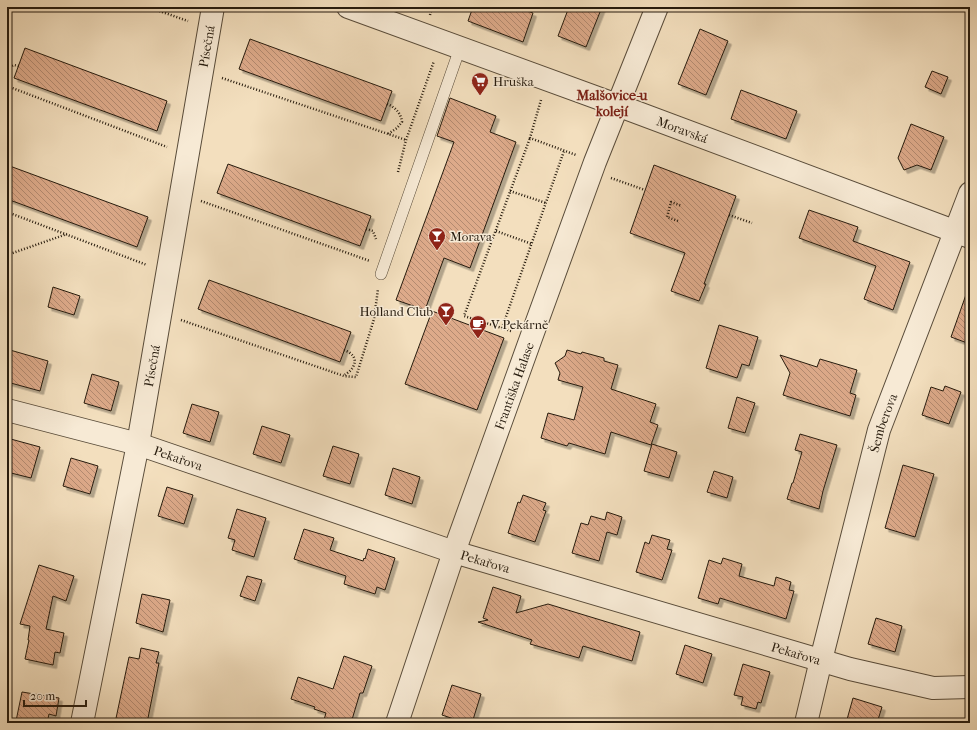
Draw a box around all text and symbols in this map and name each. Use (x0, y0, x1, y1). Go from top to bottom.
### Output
street label: Písečná (196, 23, 218, 69)
supermarket icon: Hruška (470, 71, 490, 96)
place label: Hruška (493, 74, 535, 89)
district label: Malšovice-u kolejí (576, 87, 648, 120)
street label: Moravská (654, 113, 711, 147)
bar icon: Morava (427, 226, 447, 251)
place label: Morava (450, 229, 493, 244)
bar icon: Holland Club (436, 301, 456, 326)
place label: Holland Club (359, 304, 433, 319)
cafe icon: V Pekárně (468, 314, 488, 339)
place label: V Pekárně (490, 317, 549, 332)
street label: Františka Halase (492, 340, 537, 432)
street label: Písečná (141, 343, 163, 388)
street label: Šemberova (867, 390, 901, 454)
street label: Pekařova (152, 443, 206, 474)
street label: Pekařova (459, 547, 513, 576)
street label: Pekařova (769, 639, 823, 668)
scale bar (24, 682, 86, 708)
text: 20 m (30, 689, 55, 703)

